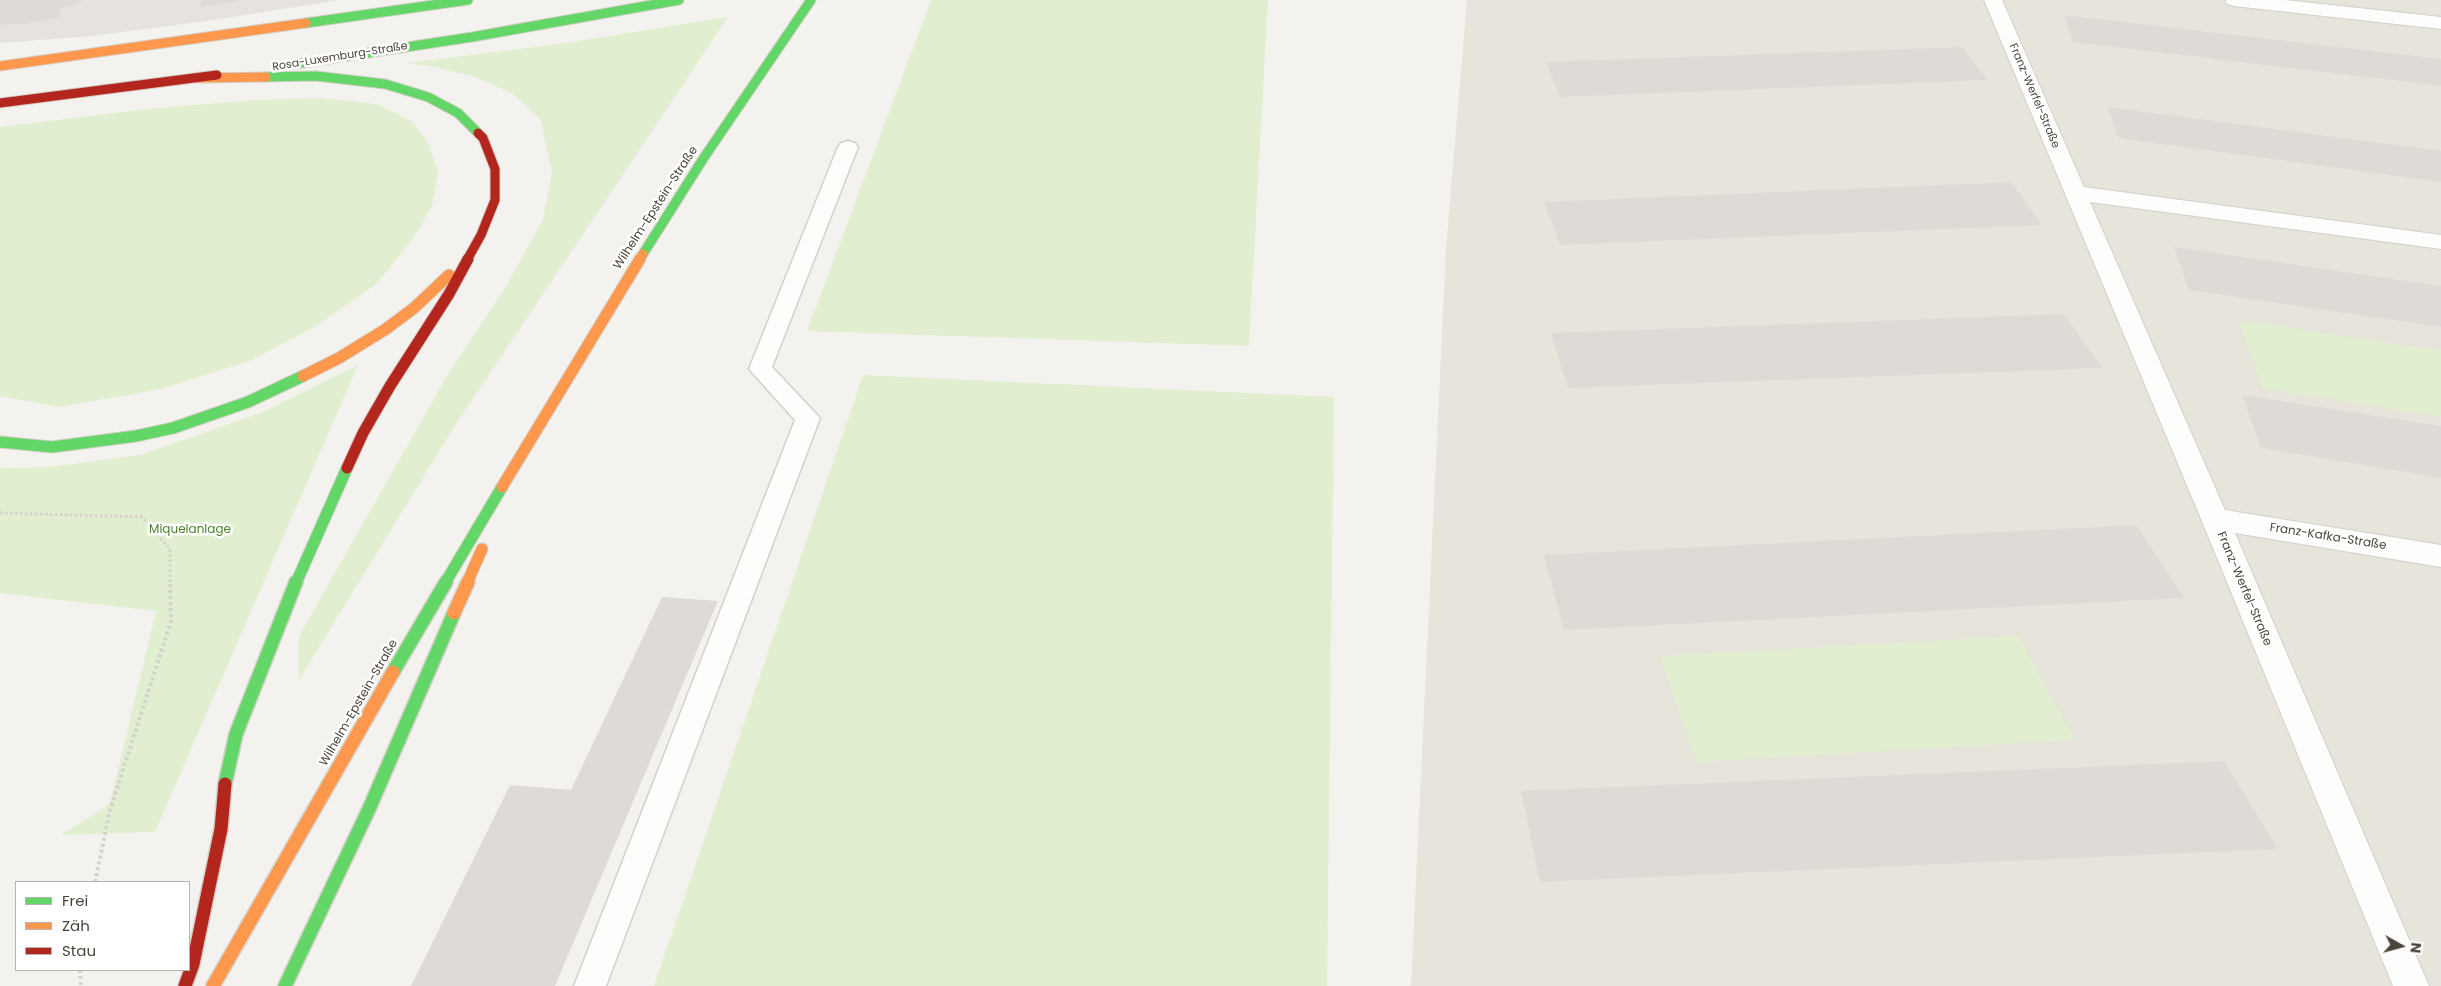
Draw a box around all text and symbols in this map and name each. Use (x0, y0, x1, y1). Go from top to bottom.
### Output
street label: Rosa-Luxemburg-Straße (272, 40, 408, 74)
street label: Franz-Werfel-Straße (2006, 42, 2062, 150)
street label: Wilhelm-Epstein-Straße (611, 144, 701, 272)
street label: Franz-Kafka-Straße (2269, 521, 2387, 553)
park label: Miquelanlage (149, 523, 231, 537)
street label: Franz-Werfel-Straße (2213, 530, 2275, 648)
street label: Wilhelm-Epstein-Straße (317, 637, 401, 769)
legend (15, 881, 190, 971)
text: Frei (62, 890, 88, 911)
text: Zäh (62, 915, 90, 936)
north arrow (2376, 921, 2426, 971)
text: Stau (62, 940, 96, 961)
text: N (2405, 941, 2426, 954)

